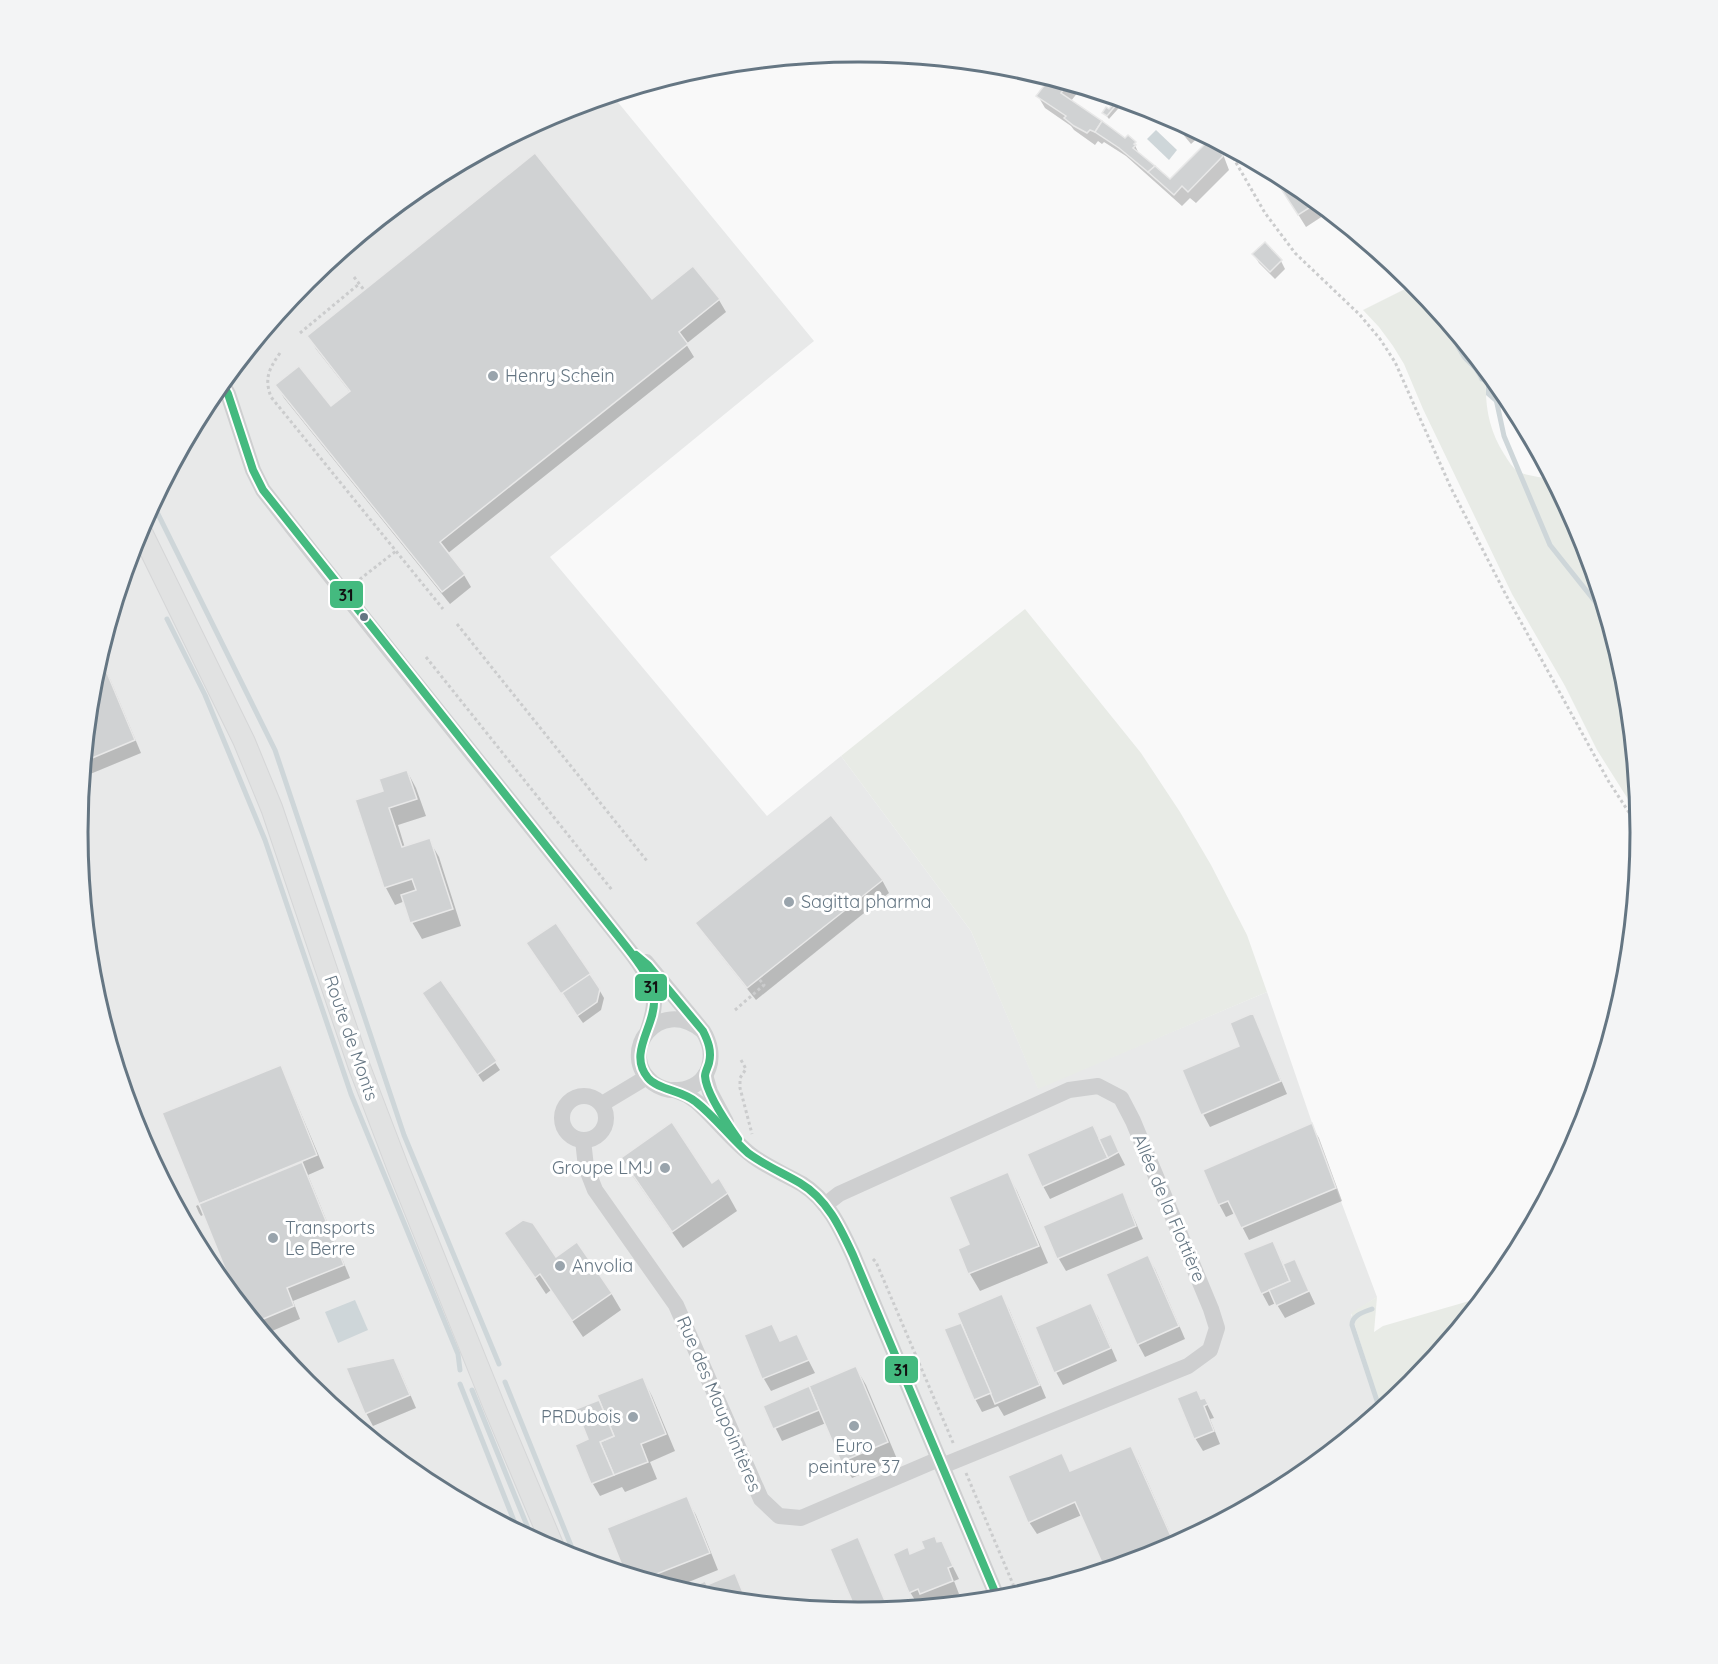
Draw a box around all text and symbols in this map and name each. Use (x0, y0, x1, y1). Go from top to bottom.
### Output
place label: Henry Schein (505, 364, 615, 387)
marker: Henry Schein (486, 369, 500, 383)
line badge: 31 (329, 580, 364, 609)
text: 31 (339, 585, 353, 605)
unlabelled marker (358, 611, 370, 623)
place label: Sagitta pharma (801, 890, 931, 913)
marker: Sagitta pharma (782, 895, 796, 909)
street label: Route de Monts (319, 972, 384, 1104)
line badge: 31 (634, 973, 668, 1002)
text: 31 (644, 977, 658, 997)
street label: Allée de la Flottière (1128, 1130, 1211, 1285)
place label: Groupe LMJ (552, 1156, 653, 1179)
marker: Groupe LMJ (658, 1161, 672, 1175)
place label: Transports Le Berre (285, 1216, 375, 1260)
marker: Transports Le Berre (266, 1231, 280, 1245)
place label: Anvolia (572, 1254, 633, 1277)
marker: Anvolia (553, 1259, 567, 1273)
street label: Rue des Maupointières (672, 1312, 767, 1495)
line badge: 31 (884, 1355, 919, 1384)
text: 31 (894, 1360, 908, 1380)
place label: PRDubois (541, 1405, 621, 1428)
marker: PRDubois (626, 1410, 640, 1424)
marker: Euro peinture 37 (847, 1419, 861, 1433)
place label: Euro peinture 37 (808, 1434, 900, 1478)

